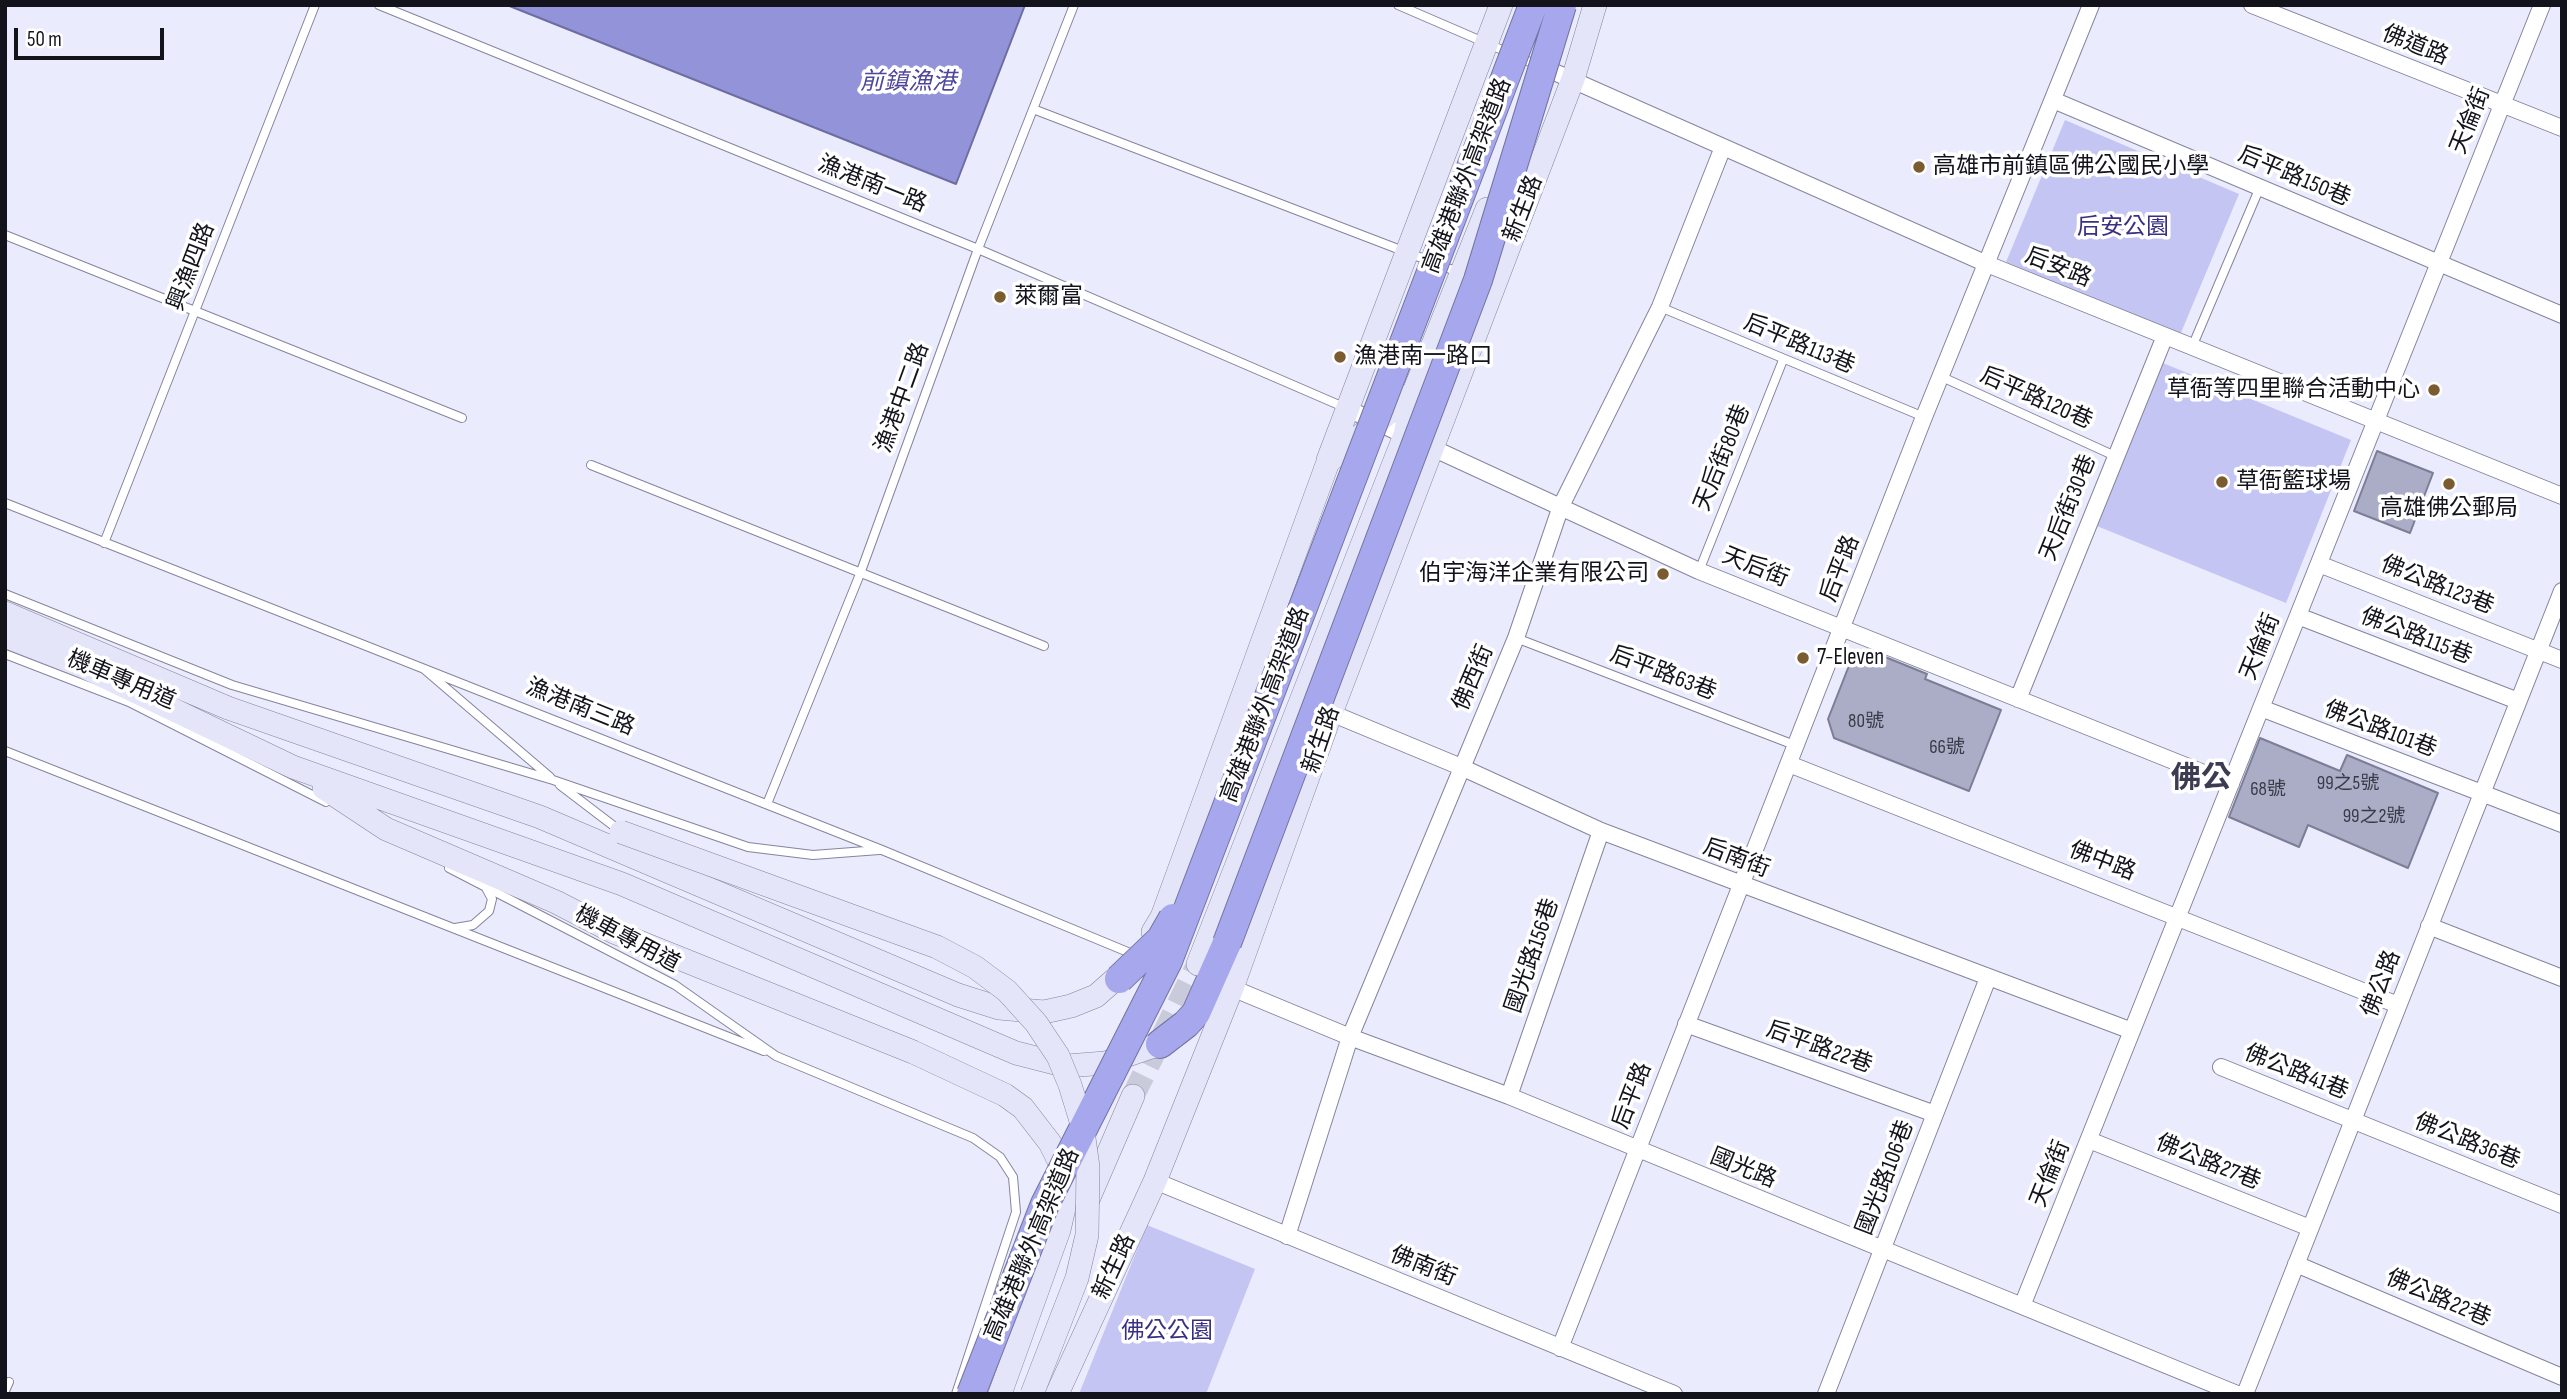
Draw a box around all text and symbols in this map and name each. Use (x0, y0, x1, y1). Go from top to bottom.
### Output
scale bar (18, 14, 168, 58)
street label: 佛道路 (2378, 20, 2452, 72)
text: 50 m (27, 27, 62, 52)
water label: 前鎮漁港 (860, 69, 956, 97)
street label: 高雄港聯外高架道路 (1418, 74, 1518, 278)
street label: 天倫街 (2445, 84, 2497, 158)
street label: 后平路150巷 (2234, 141, 2354, 213)
street label: 漁港南一路 (814, 151, 930, 219)
place label: 高雄市前鎮區佛公國民小學 (1933, 153, 2209, 181)
marker: 高雄市前鎮區佛公國民小學 (1911, 159, 1927, 175)
street label: 新生路 (1499, 172, 1549, 246)
park label: 后安公園 (2077, 214, 2169, 242)
street label: 興漁四路 (163, 219, 221, 315)
street label: 后安路 (2021, 242, 2095, 294)
place label: 萊爾富 (1014, 283, 1083, 311)
marker: 萊爾富 (992, 289, 1008, 305)
street label: 后平路113巷 (1739, 309, 1859, 381)
street label: 漁港中二路 (870, 339, 936, 457)
place label: 漁港南一路口 (1354, 343, 1492, 371)
marker: 漁港南一路口 (1332, 349, 1348, 365)
street label: 后平路120巷 (1976, 362, 2096, 436)
place label: 草衙等四里聯合活動中心 (2167, 376, 2420, 404)
marker: 草衙等四里聯合活動中心 (2426, 382, 2442, 398)
street label: 天后街80巷 (1689, 401, 1757, 515)
street label: 天后街30巷 (2035, 451, 2103, 565)
place label: 草衙籃球場 (2236, 468, 2351, 496)
marker: 草衙籃球場 (2214, 474, 2230, 490)
marker: 高雄佛公郵局 (2441, 476, 2457, 492)
place label: 高雄佛公郵局 (2380, 495, 2518, 523)
street label: 后平路 (1816, 532, 1866, 606)
street label: 天后街 (1718, 542, 1792, 594)
street label: 佛公路123巷 (2376, 551, 2498, 621)
place label: 伯宇海洋企業有限公司 (1419, 560, 1649, 588)
marker: 伯宇海洋企業有限公司 (1655, 566, 1671, 582)
street label: 高雄港聯外高架道路 (1216, 603, 1316, 807)
street label: 佛公路115巷 (2356, 603, 2476, 671)
street label: 天倫街 (2235, 610, 2287, 684)
street label: 佛西街 (1448, 641, 1500, 715)
street label: 后平路63巷 (1606, 641, 1720, 707)
place label: 7-Eleven (1817, 644, 1884, 672)
street label: 機車專用道 (63, 646, 179, 716)
marker: 7-Eleven (1795, 650, 1811, 666)
street label: 漁港南三路 (522, 674, 638, 742)
street label: 佛公路101巷 (2320, 696, 2440, 764)
street label: 新生路 (1298, 703, 1346, 777)
house number: 80號 (1848, 711, 1884, 733)
house number: 66號 (1929, 737, 1965, 759)
district label: 佛公 (2171, 761, 2231, 797)
house number: 99之5號 (2317, 773, 2379, 795)
house number: 68號 (2250, 779, 2286, 801)
house number: 99之2號 (2343, 806, 2405, 828)
street label: 后南街 (1699, 834, 1773, 884)
street label: 佛中路 (2065, 837, 2139, 887)
street label: 國光路156巷 (1501, 895, 1565, 1017)
street label: 機車專用道 (570, 901, 684, 979)
street label: 佛公路 (2357, 947, 2407, 1021)
street label: 后平路22巷 (1762, 1016, 1876, 1080)
street label: 佛公路41巷 (2240, 1040, 2352, 1106)
street label: 后平路 (1608, 1059, 1658, 1133)
street label: 佛公路36巷 (2410, 1108, 2524, 1176)
street label: 國光路106巷 (1852, 1117, 1920, 1239)
street label: 佛公路27巷 (2152, 1129, 2264, 1197)
street label: 天倫街 (2025, 1137, 2077, 1211)
street label: 國光路 (1706, 1143, 1780, 1195)
street label: 高雄港聯外高架道路 (980, 1144, 1086, 1346)
street label: 新生路 (1088, 1230, 1142, 1304)
street label: 佛南街 (1386, 1241, 1460, 1293)
street label: 佛公路22巷 (2382, 1265, 2494, 1333)
park label: 佛公公園 (1121, 1318, 1213, 1346)

